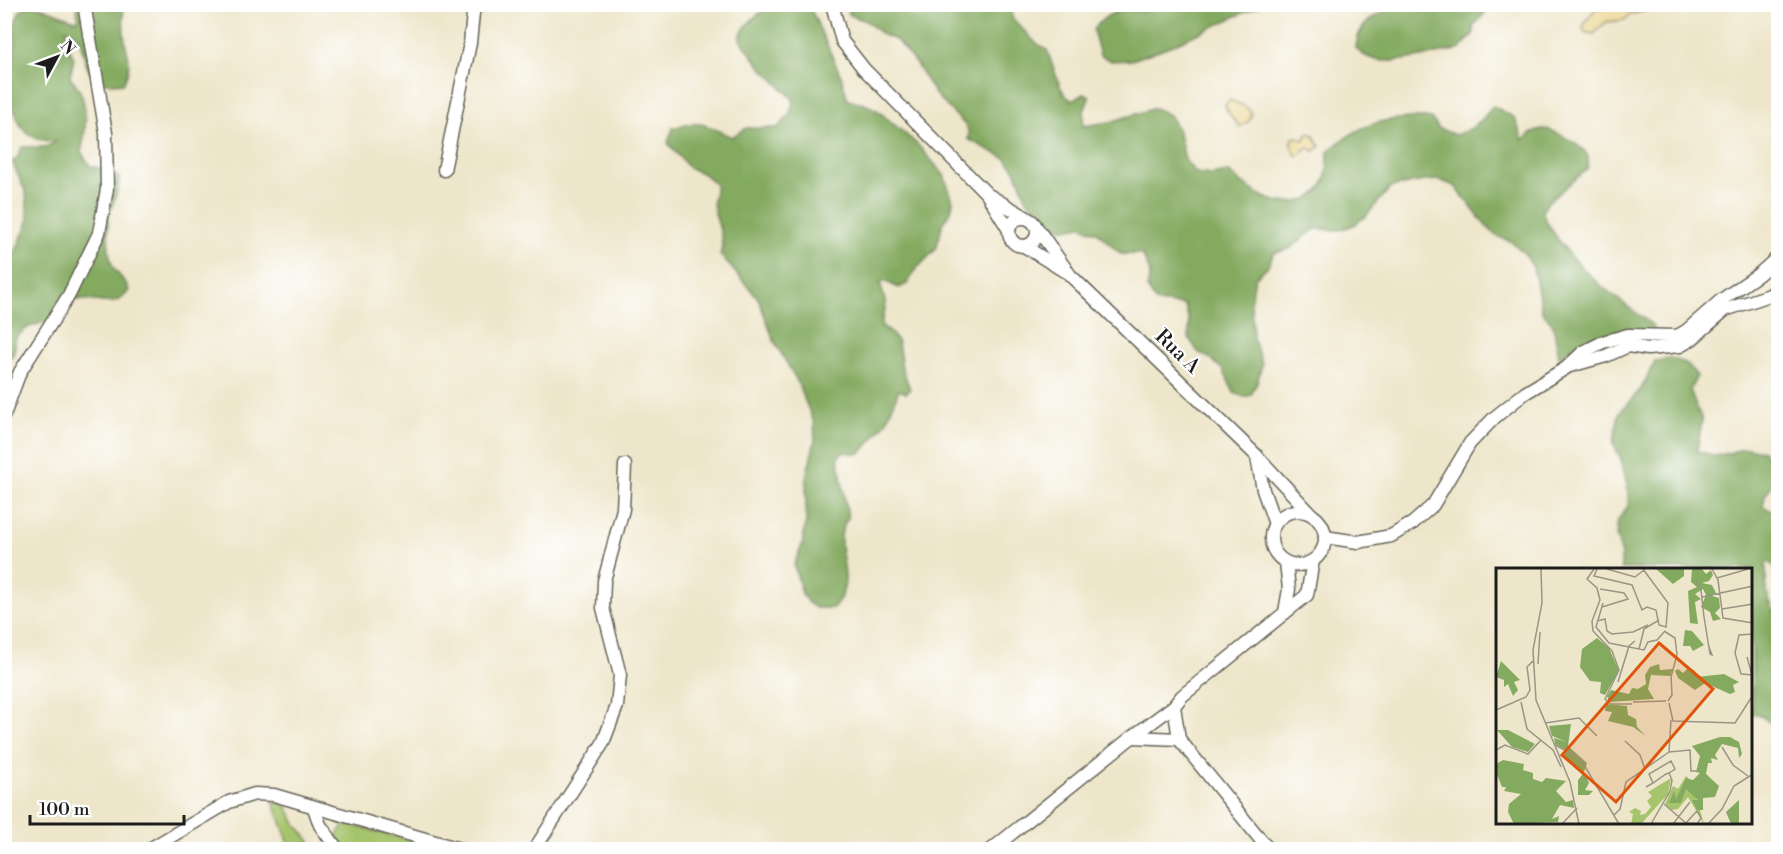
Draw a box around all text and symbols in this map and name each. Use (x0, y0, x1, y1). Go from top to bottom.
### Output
north arrow (27, 27, 87, 87)
text: N (56, 36, 79, 59)
street label: Rua A (1149, 325, 1206, 380)
inset map (1496, 568, 1753, 824)
scale bar (30, 788, 184, 826)
text: 100 m (39, 798, 90, 821)

